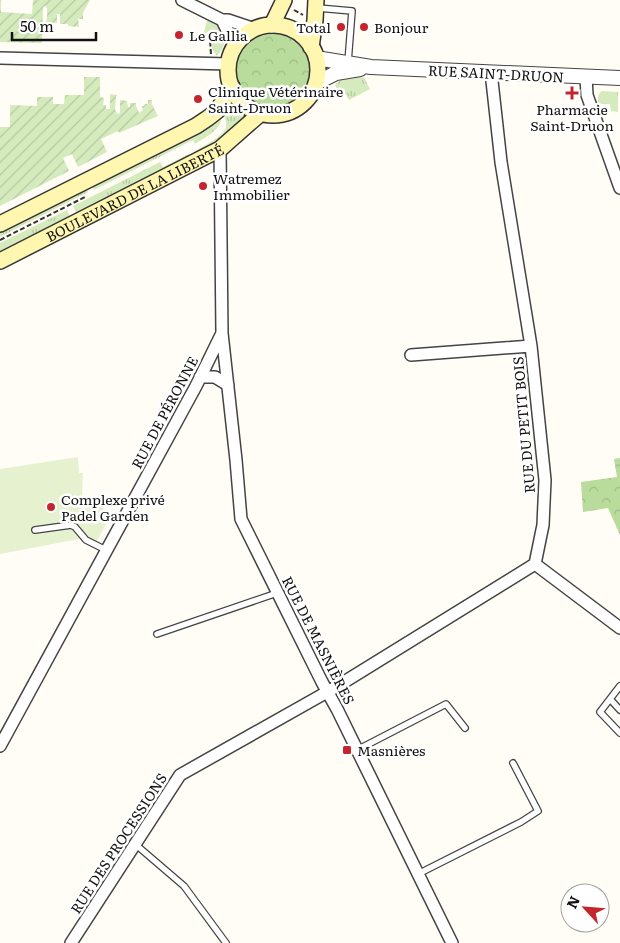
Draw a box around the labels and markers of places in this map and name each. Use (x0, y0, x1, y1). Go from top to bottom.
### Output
place label: Total (296, 17, 331, 37)
place label: Bonjour (374, 17, 429, 37)
marker: Total (335, 21, 347, 33)
marker: Bonjour (358, 21, 370, 33)
place label: Le Gallia (189, 25, 248, 45)
marker: Le Gallia (173, 29, 185, 41)
place label: Clinique Vétérinaire Saint-Druon (208, 81, 343, 117)
marker: Pharmacie Saint-Druon (566, 87, 578, 99)
marker: Clinique Vétérinaire Saint-Druon (192, 93, 204, 105)
place label: Pharmacie Saint-Druon (530, 99, 614, 135)
place label: Watremez Immobilier (213, 168, 290, 204)
marker: Watremez Immobilier (197, 180, 209, 192)
place label: Complexe privé Padel Garden (61, 489, 165, 525)
marker: Complexe privé Padel Garden (45, 501, 57, 513)
place label: Masnières (357, 740, 425, 760)
marker: Masnières (341, 744, 353, 756)

